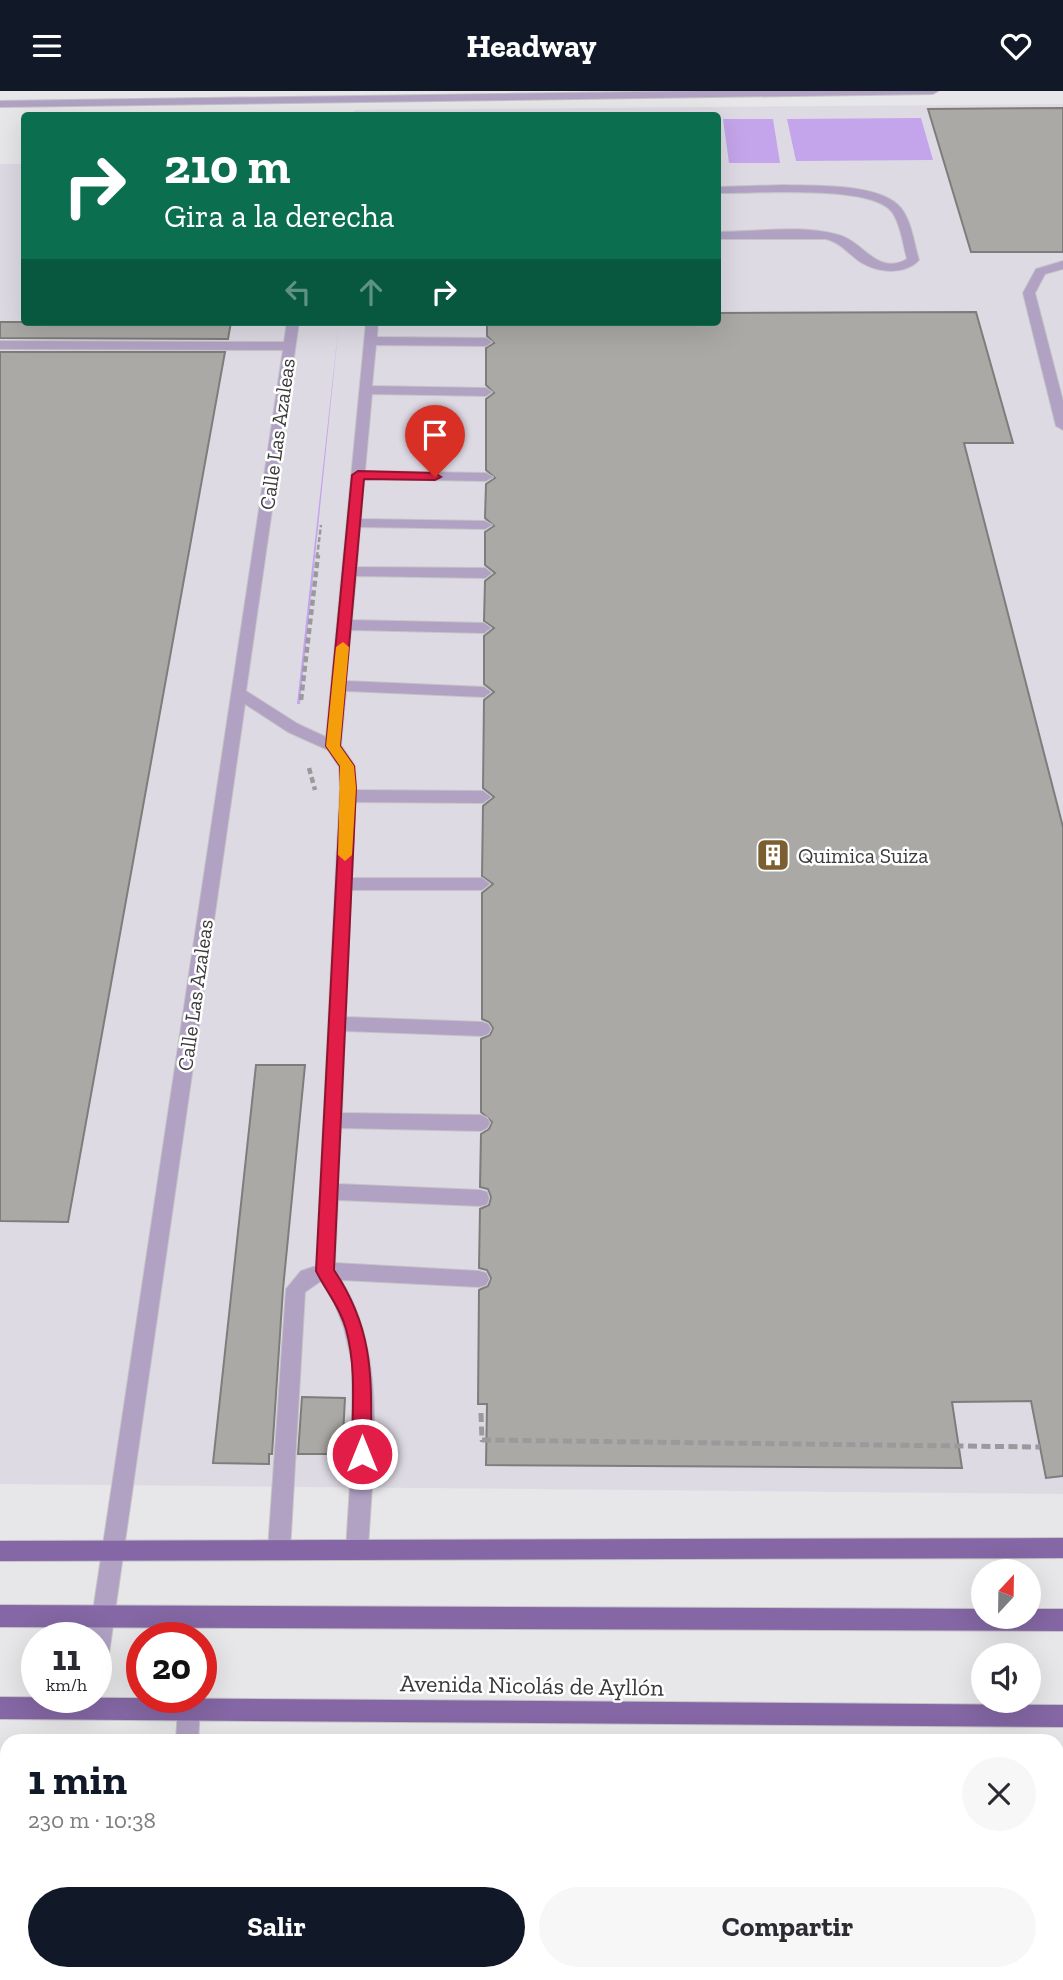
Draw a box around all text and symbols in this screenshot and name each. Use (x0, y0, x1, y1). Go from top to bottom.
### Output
icon: menu (28, 27, 66, 65)
text: Headway (466, 27, 597, 65)
icon: heart (997, 27, 1035, 65)
text: 210 m (164, 137, 290, 196)
icon: right (49, 140, 140, 231)
text: Gira a la derecha (164, 197, 394, 235)
icon: left (279, 273, 317, 311)
icon: ahead (352, 273, 390, 311)
icon: right (425, 273, 463, 311)
street label: Calle Las Azaleas (254, 357, 300, 511)
pin (405, 405, 465, 477)
icon: arrive (416, 416, 454, 454)
building icon: Quimica Suiza (754, 836, 792, 874)
place label: Quimica Suiza (798, 843, 928, 868)
street label: Calle Las Azaleas (172, 918, 218, 1072)
position arrow (325, 1417, 399, 1491)
north arrow (971, 1559, 1041, 1629)
map controls (971, 1559, 1041, 1713)
speed limit sign: 20 (126, 1622, 217, 1713)
text: 11 (52, 1637, 81, 1679)
button: sound (971, 1643, 1041, 1713)
street label: Avenida Nicolás de Ayllón (400, 1668, 664, 1702)
text: km/h (46, 1674, 87, 1696)
text: 1 min (28, 1754, 127, 1805)
button: close (962, 1757, 1036, 1831)
text: 230 m · 10:38 (28, 1806, 156, 1834)
button: Salir (28, 1887, 525, 1967)
button: Compartir (539, 1887, 1036, 1967)

